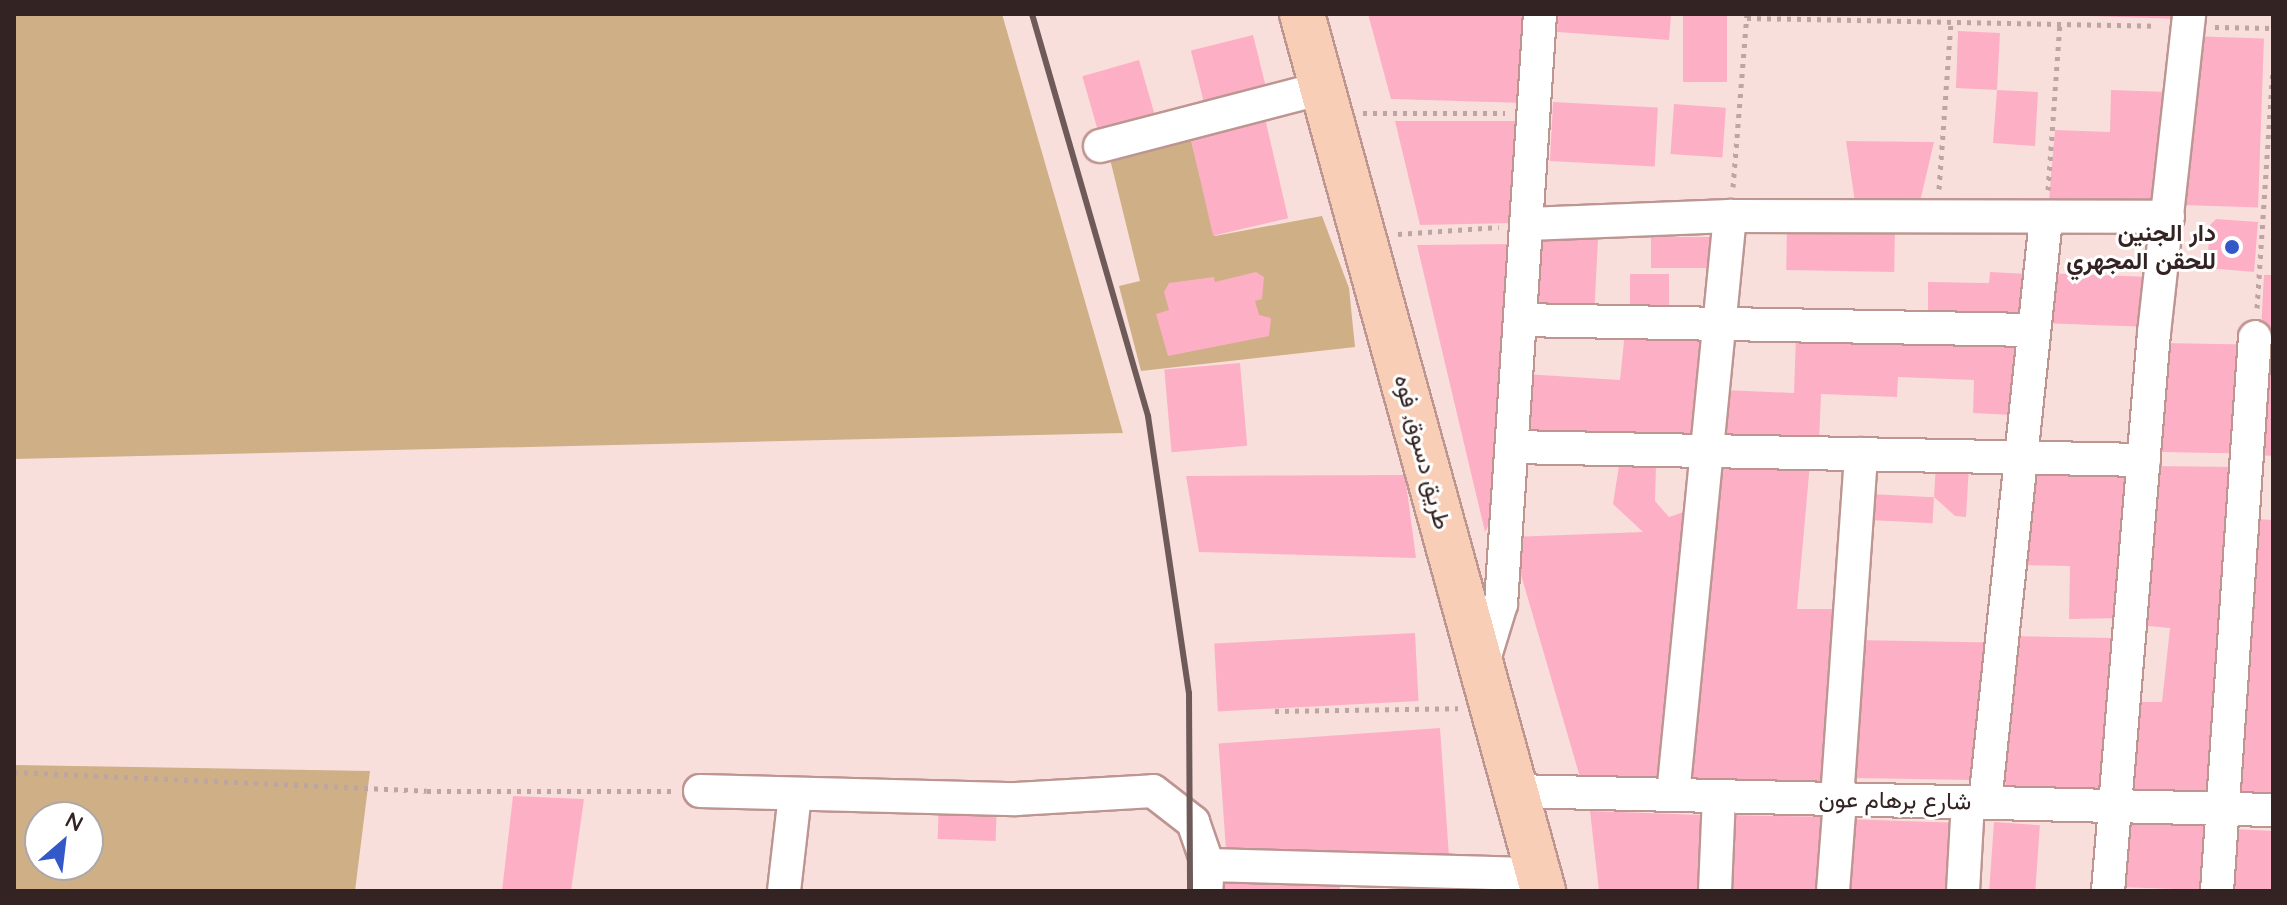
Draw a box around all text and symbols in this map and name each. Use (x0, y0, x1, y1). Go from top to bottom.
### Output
place label: دار الجنين للحقن المجهري (2066, 219, 2216, 275)
marker: دار الجنين للحقن المجهري (2223, 238, 2241, 256)
street label: طريق دسوق, فوه (1388, 371, 1458, 533)
street label: شارع برهام عون (1819, 784, 1971, 816)
north arrow (24, 801, 104, 881)
text: N (61, 805, 88, 838)

